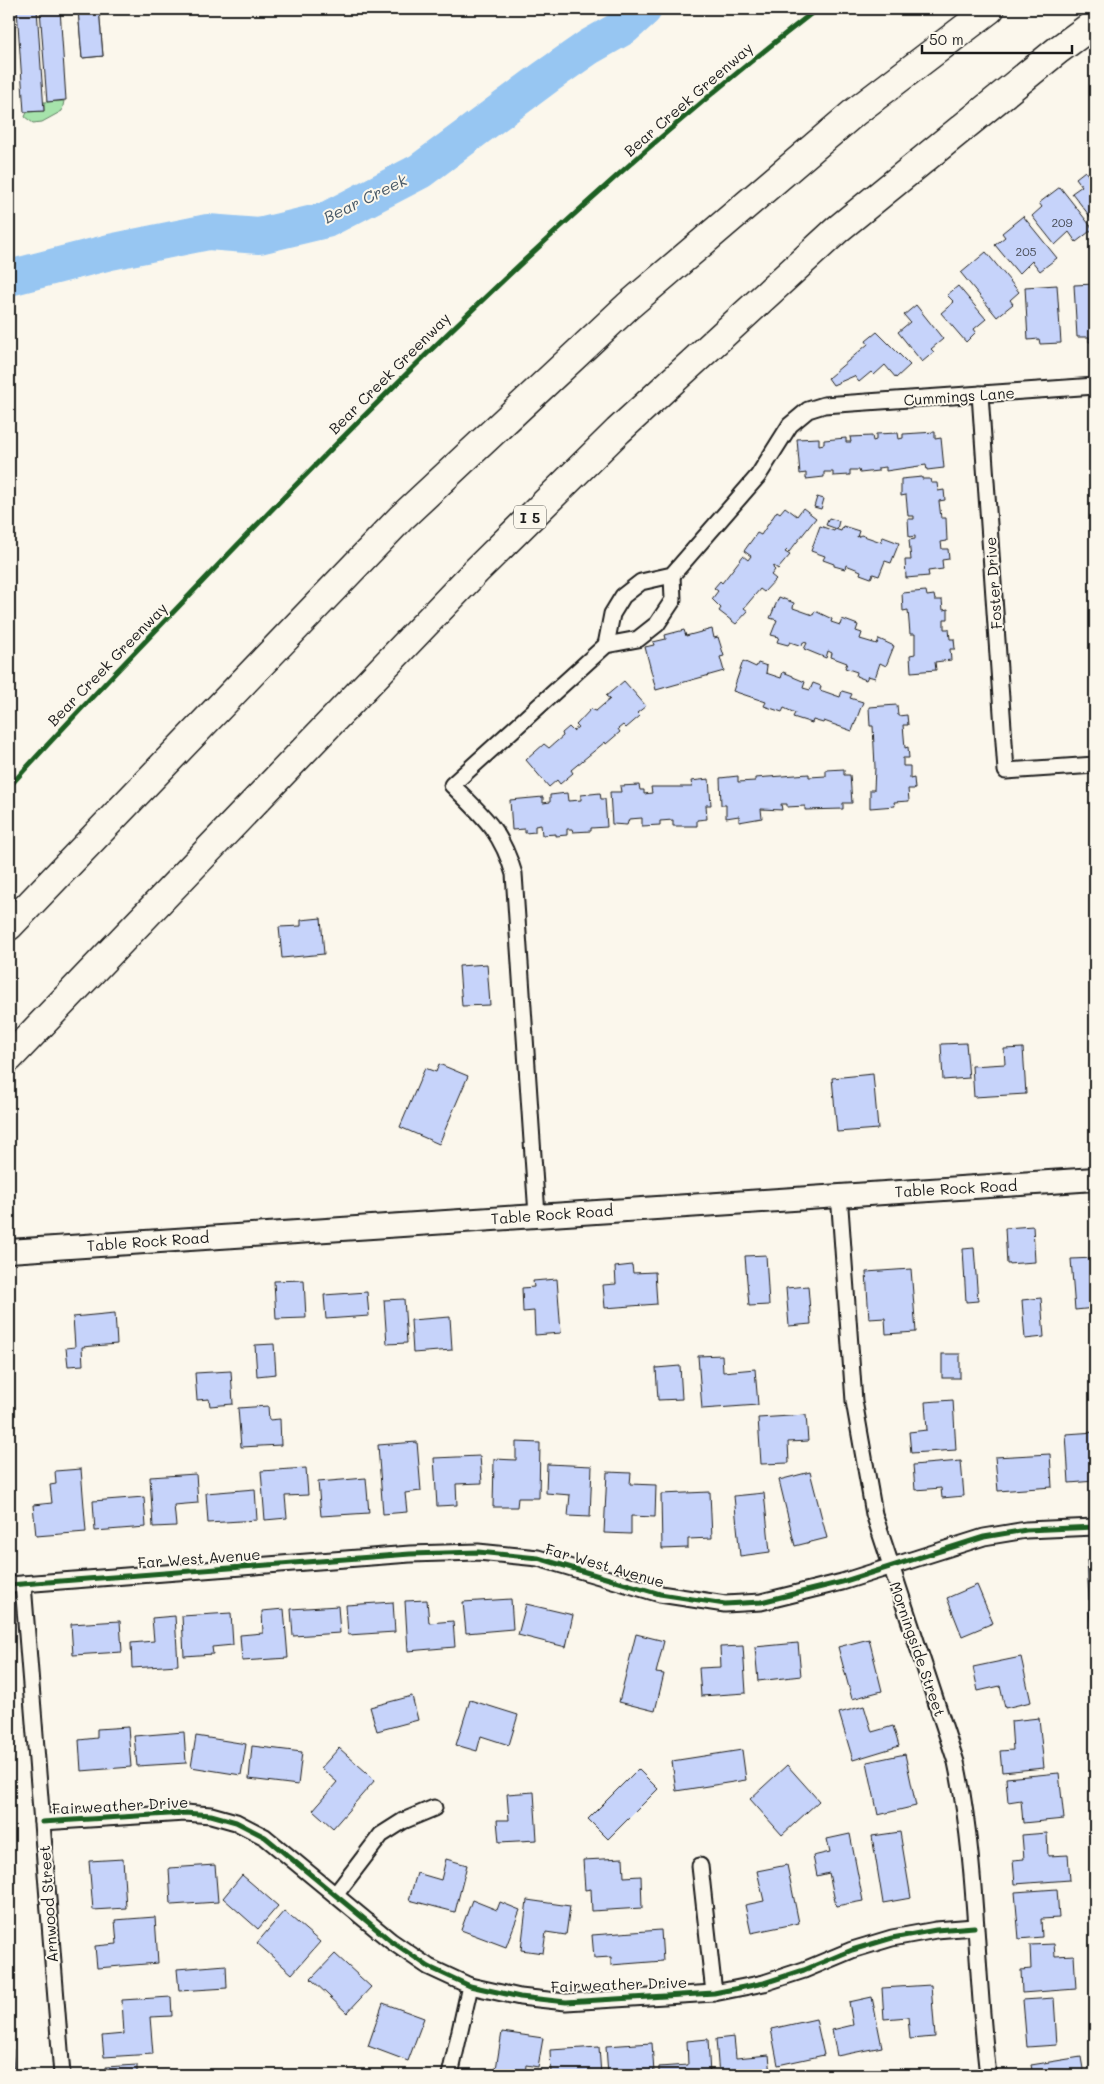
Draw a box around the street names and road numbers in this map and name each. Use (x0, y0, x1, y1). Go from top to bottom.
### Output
street label: Bear Creek Greenway (619, 37, 757, 160)
street label: Bear Creek Greenway (324, 308, 454, 438)
street label: Cummings Lane (903, 382, 1015, 410)
road number: I 5 (514, 506, 546, 528)
street label: Foster Drive (980, 536, 1006, 630)
street label: Bear Creek Greenway (43, 598, 171, 730)
street label: Table Rock Road (894, 1175, 1018, 1201)
street label: Table Rock Road (490, 1200, 614, 1228)
street label: Table Rock Road (86, 1227, 210, 1255)
street label: Far West Avenue (543, 1538, 667, 1592)
street label: Far West Avenue (137, 1544, 261, 1572)
street label: Morningside Street (886, 1579, 950, 1719)
street label: Fairweather Drive (51, 1791, 189, 1819)
street label: Arnwood Street (34, 1845, 62, 1963)
street label: Fairweather Drive (550, 1972, 688, 1996)

